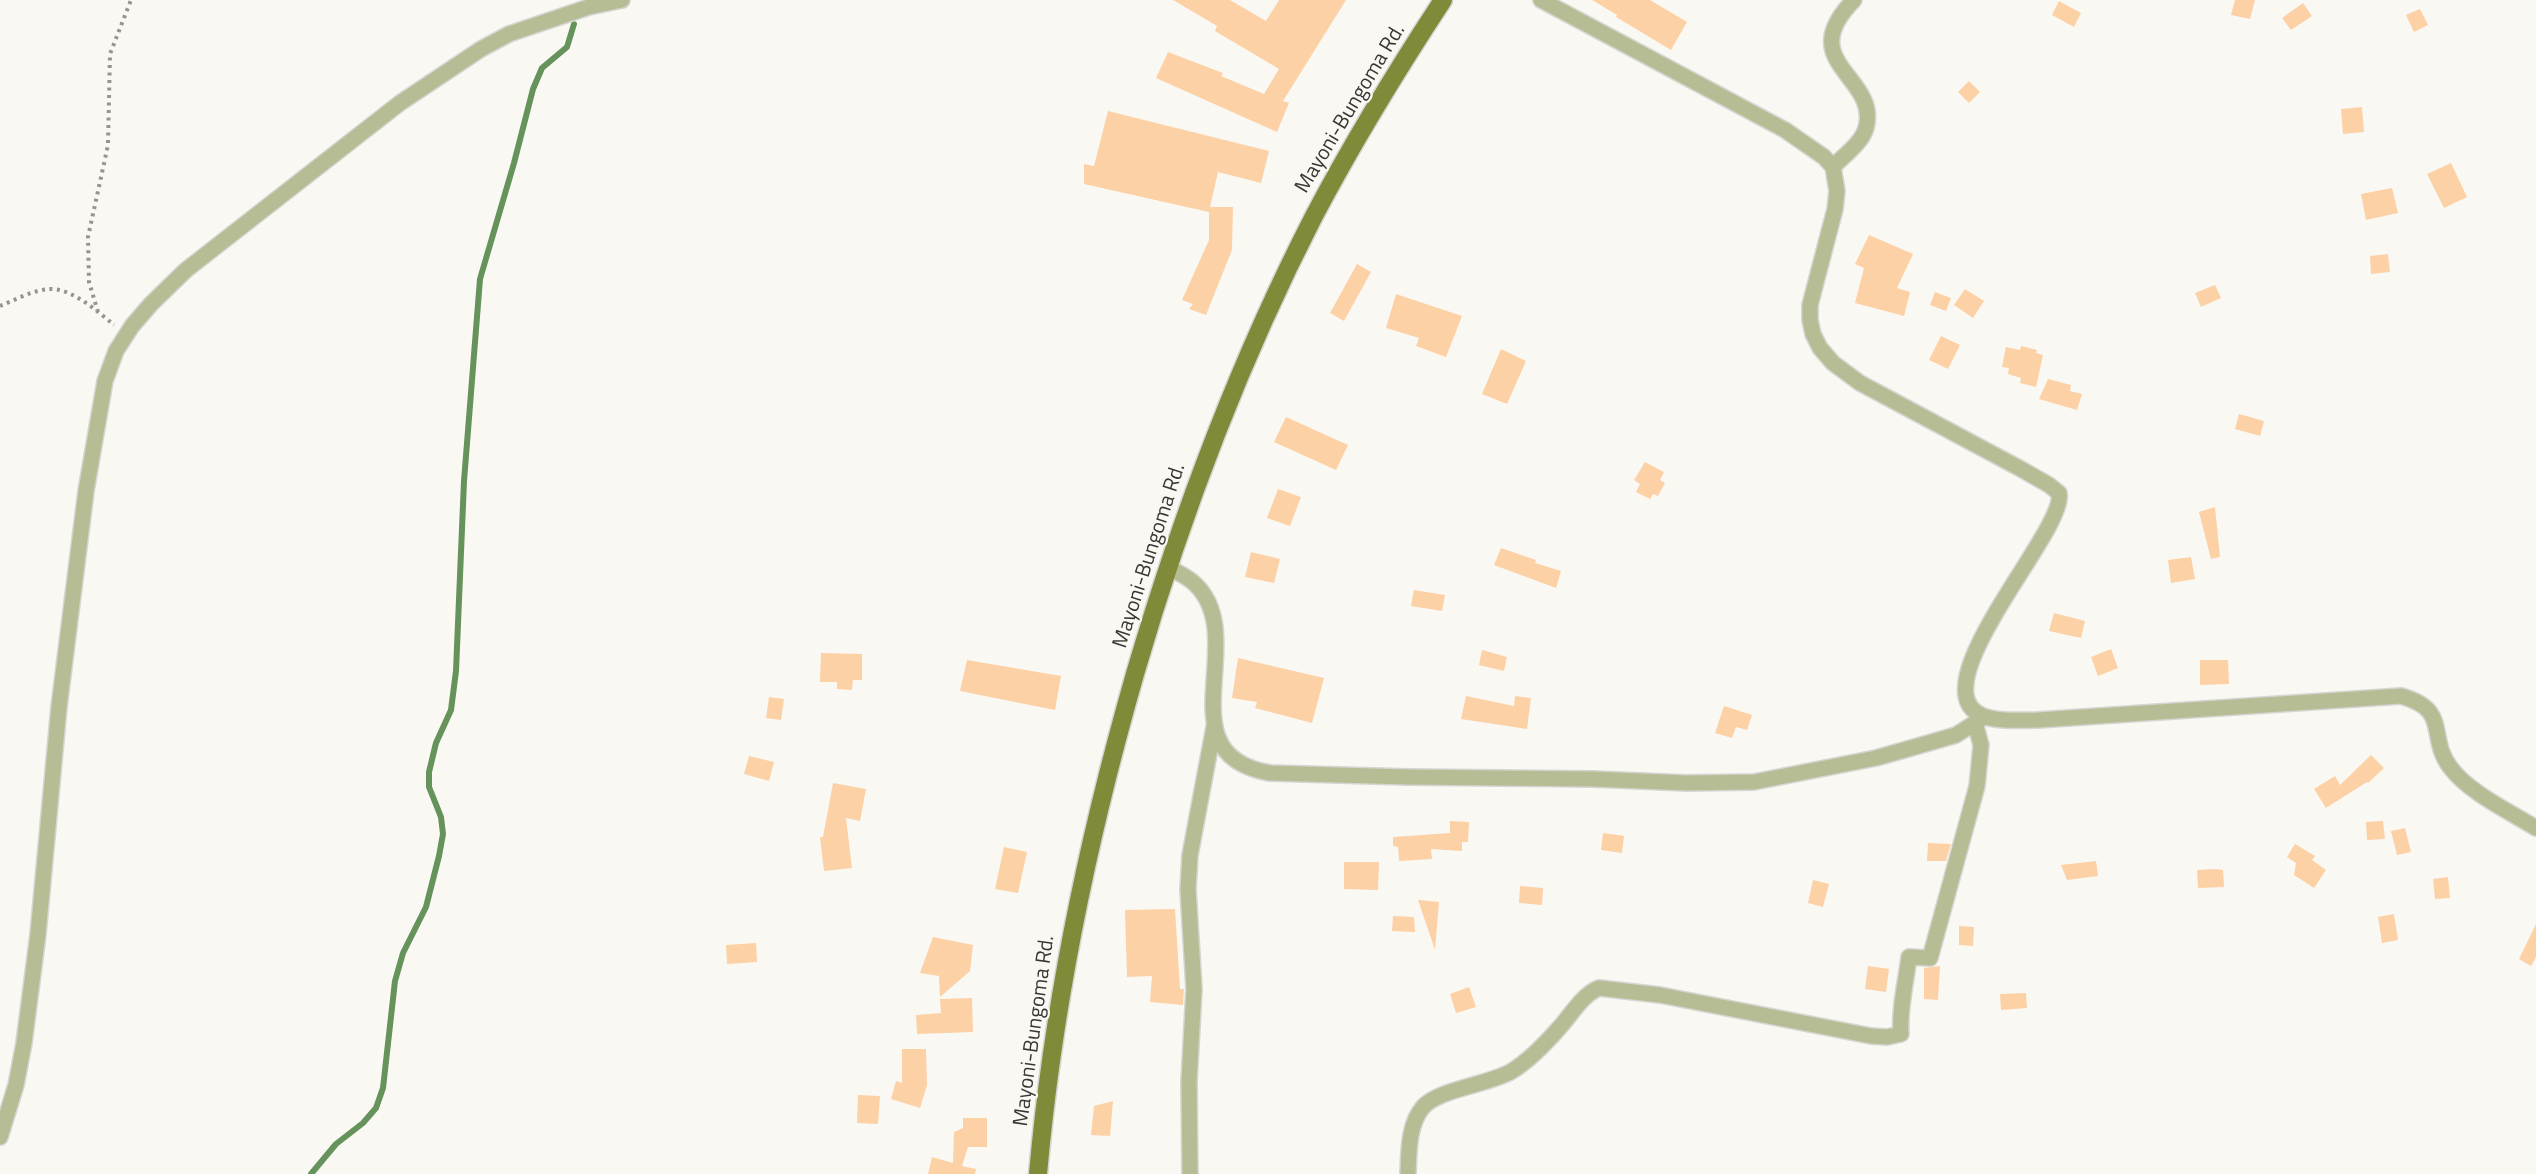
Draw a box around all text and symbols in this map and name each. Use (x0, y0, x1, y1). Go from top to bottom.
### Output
street label: Mayoni-Bungoma Rd. (1291, 20, 1411, 198)
street label: Mayoni-Bungoma Rd. (1108, 461, 1192, 651)
street label: Mayoni-Bungoma Rd. (1009, 934, 1061, 1128)

